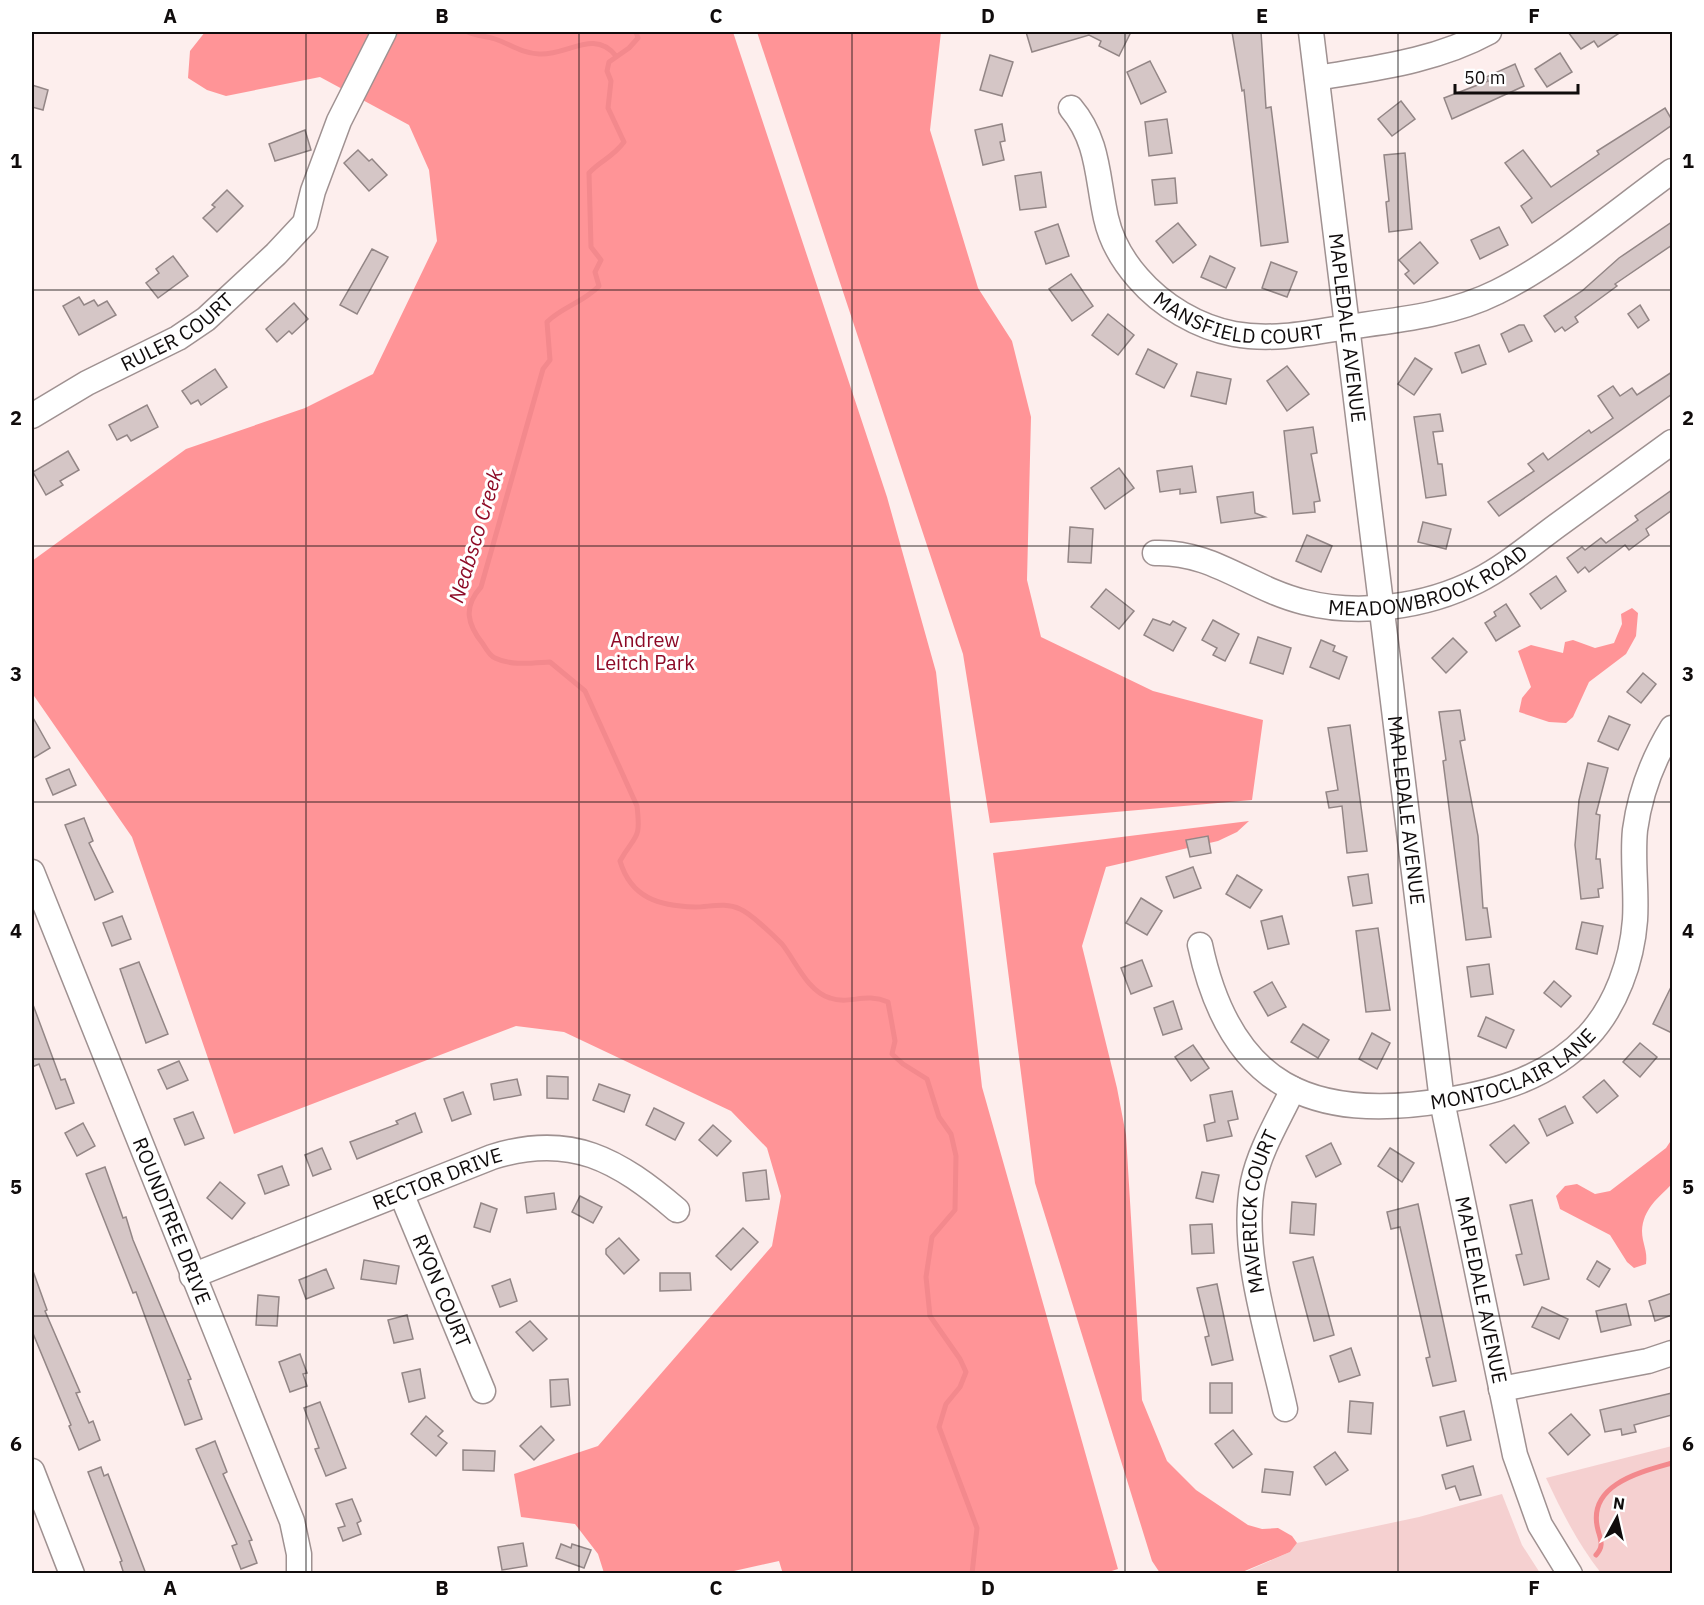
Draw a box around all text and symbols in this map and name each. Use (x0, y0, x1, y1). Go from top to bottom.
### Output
text: A (163, 2, 177, 29)
text: B (435, 2, 449, 29)
text: C (709, 2, 723, 29)
text: D (981, 2, 995, 29)
text: E (1256, 2, 1268, 29)
text: F (1528, 2, 1540, 29)
scale bar (1455, 57, 1578, 95)
text: 50 m (1464, 66, 1506, 89)
text: 1 (10, 147, 22, 174)
text: 1 (1682, 147, 1694, 174)
street label: MAPLEDALE AVENUE (1323, 231, 1373, 424)
street label: MANSFIELD COURT (1148, 285, 1326, 350)
street label: RULER COURT (116, 286, 239, 377)
text: 2 (10, 404, 22, 431)
text: 2 (1682, 404, 1694, 431)
water label: Neabsco Creek (441, 464, 509, 606)
street label: MEADOWBROOK ROAD (1327, 539, 1533, 622)
park label: Andrew Leitch Park (595, 626, 695, 676)
text: 3 (10, 660, 22, 687)
text: 3 (1682, 660, 1694, 687)
street label: MAPLEDALE AVENUE (1382, 714, 1432, 906)
text: 4 (10, 917, 22, 944)
text: 4 (1682, 917, 1694, 944)
street label: MONTOCLAIR LANE (1428, 1022, 1601, 1115)
street label: MAVERICK COURT (1235, 1125, 1284, 1296)
street label: ROUNDTREE DRIVE (127, 1133, 218, 1308)
street label: RECTOR DRIVE (368, 1141, 506, 1216)
text: 5 (10, 1173, 22, 1200)
text: 5 (1682, 1173, 1694, 1200)
street label: MAPLEDALE AVENUE (1449, 1194, 1514, 1386)
street label: RYON COURT (407, 1230, 477, 1351)
text: 6 (10, 1430, 22, 1457)
text: 6 (1682, 1430, 1694, 1457)
north arrow (1587, 1488, 1647, 1548)
text: N (1612, 1492, 1626, 1514)
text: A (163, 1574, 177, 1601)
text: B (435, 1574, 449, 1601)
text: C (709, 1574, 723, 1601)
text: D (981, 1574, 995, 1601)
text: E (1256, 1574, 1268, 1601)
text: F (1528, 1574, 1540, 1601)

